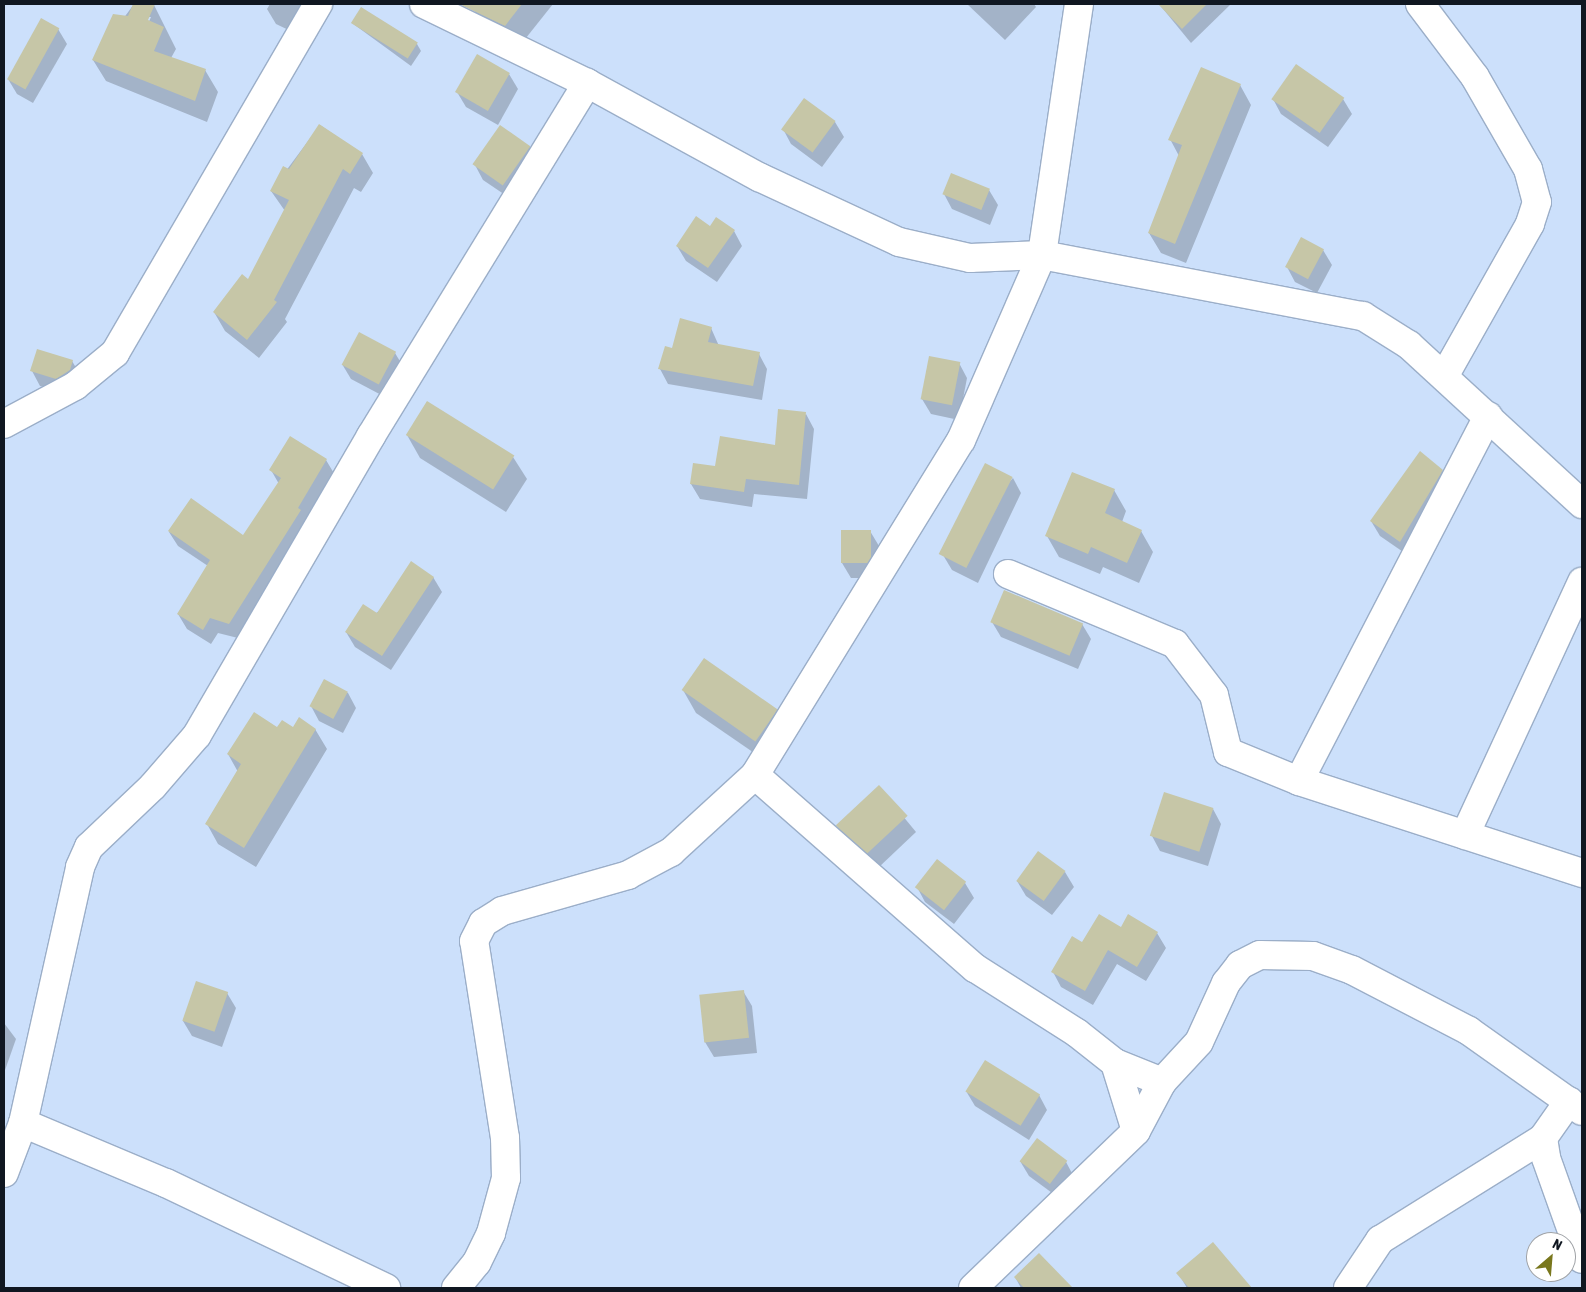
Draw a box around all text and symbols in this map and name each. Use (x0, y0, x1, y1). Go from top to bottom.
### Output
north arrow (1526, 1232, 1576, 1282)
text: N (1550, 1236, 1565, 1254)

